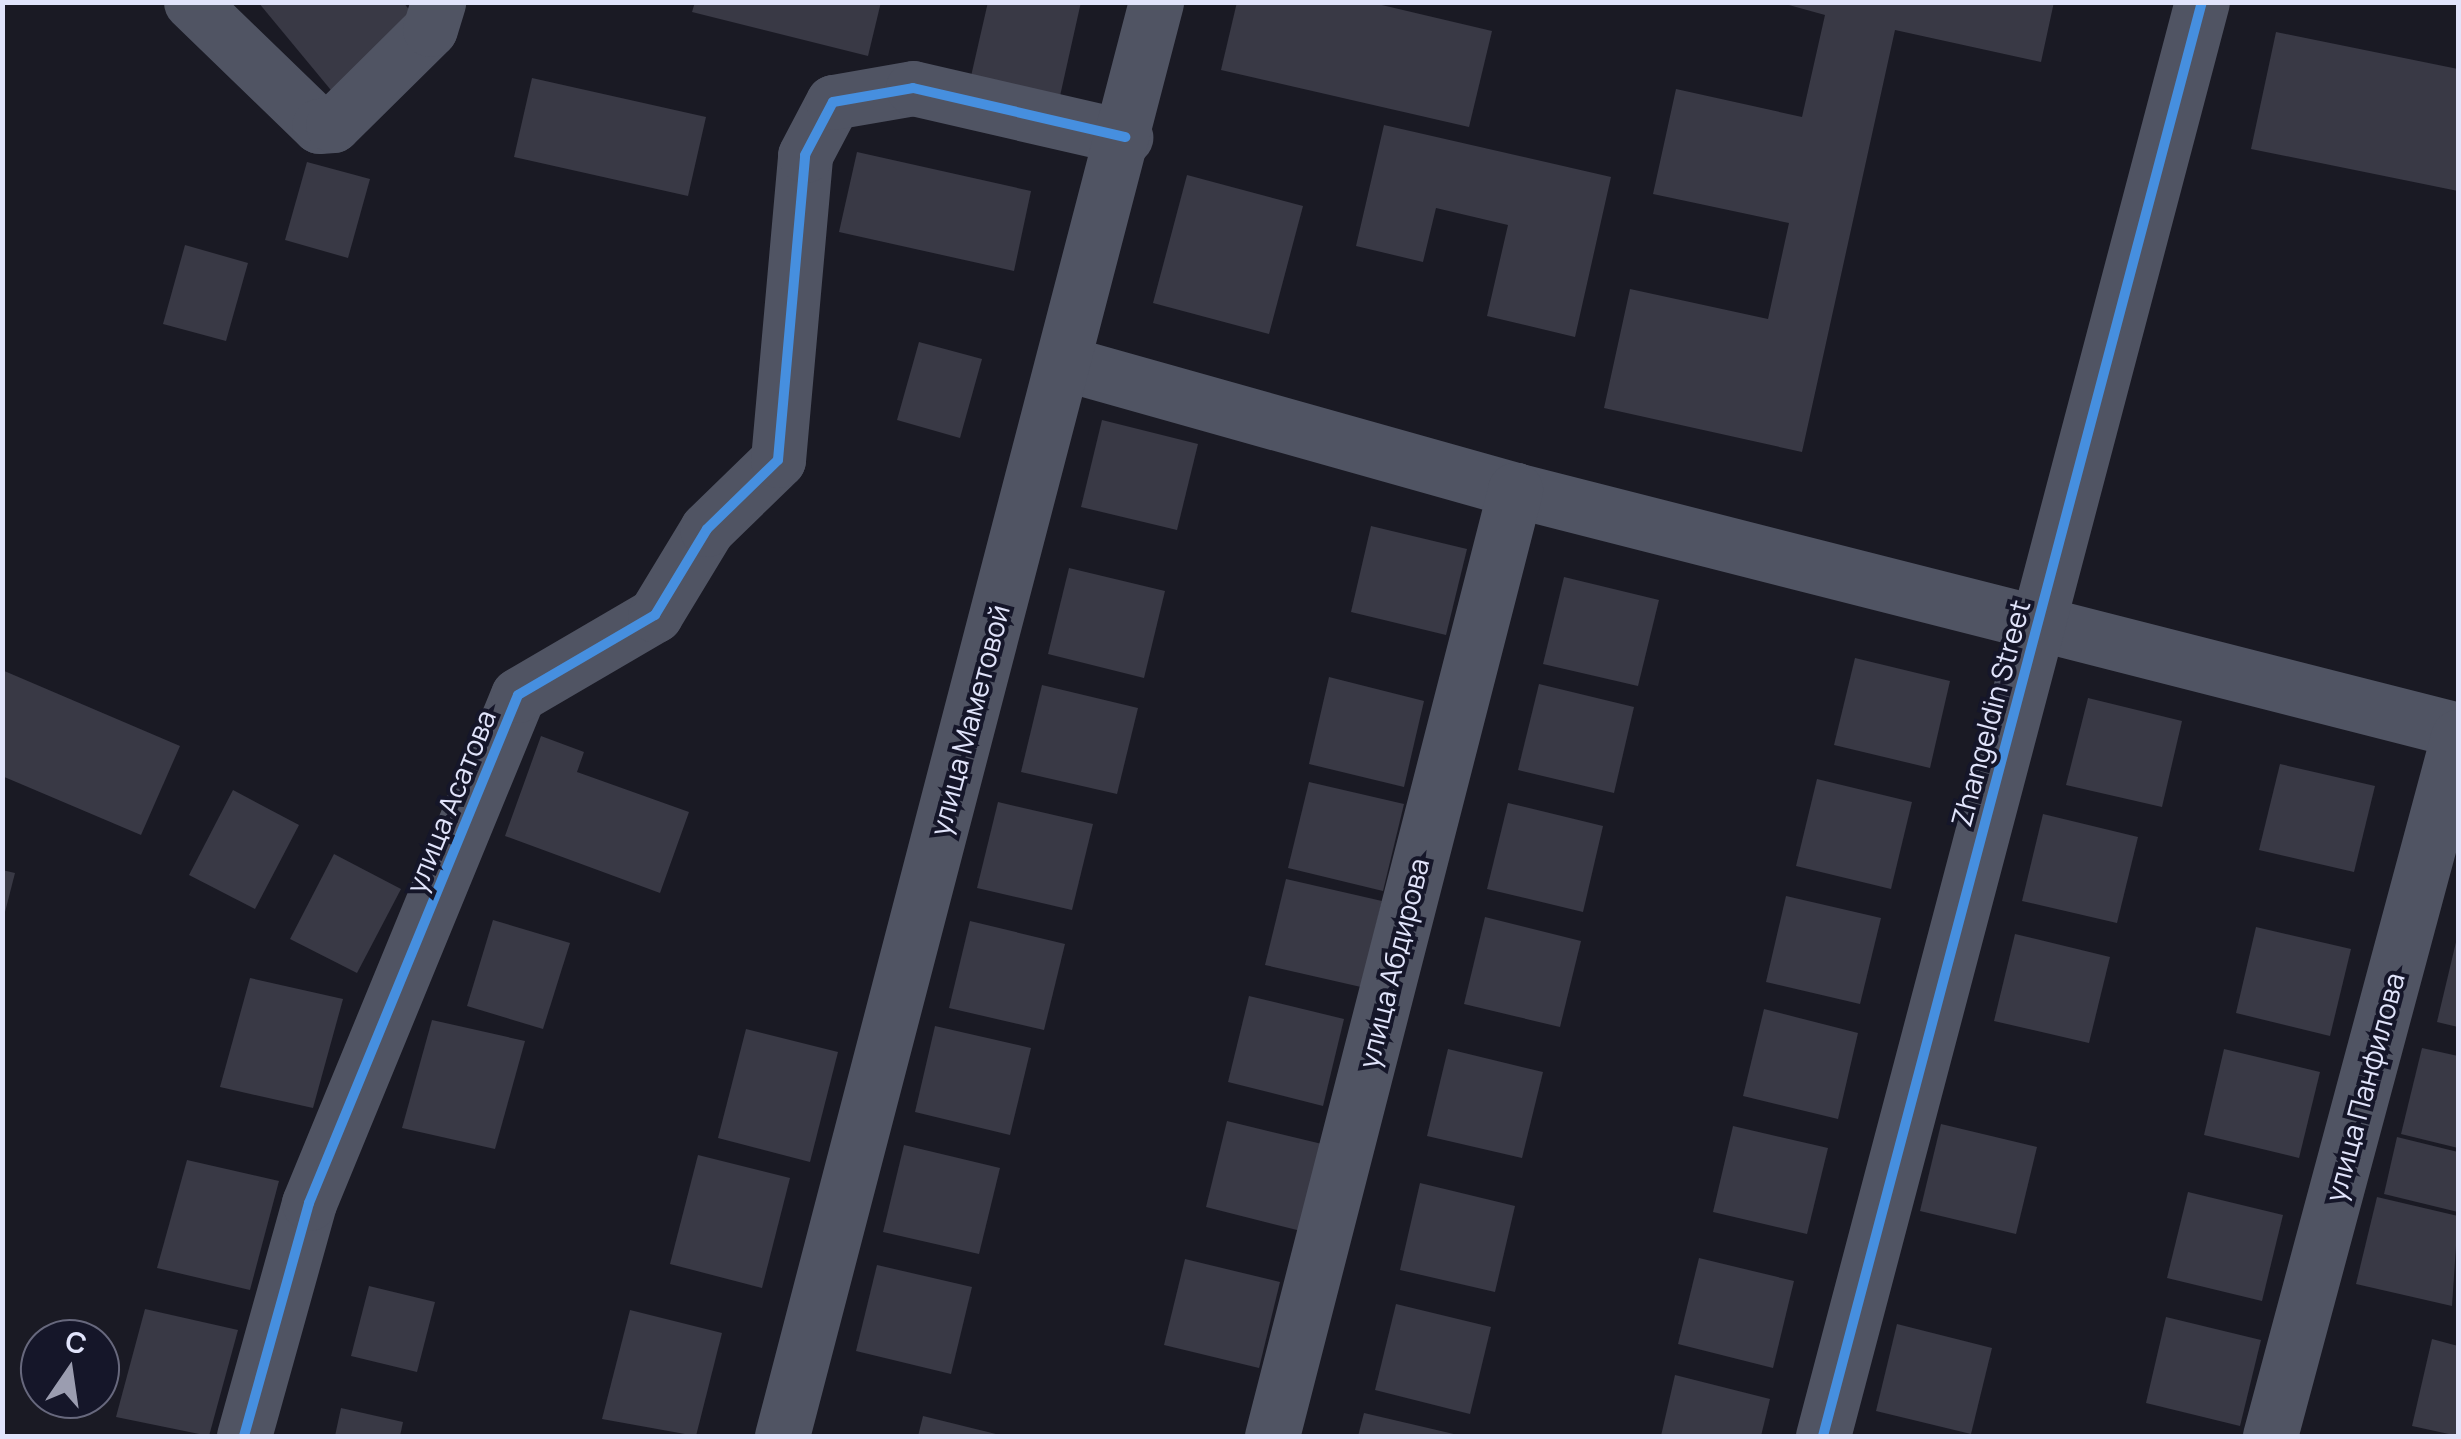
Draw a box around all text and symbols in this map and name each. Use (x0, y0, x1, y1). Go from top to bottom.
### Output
street label: Zhangeldin Street (1944, 596, 2036, 830)
street label: улица Маметовой (922, 601, 1016, 839)
street label: улица Асатова (398, 705, 502, 897)
street label: улица Абдирова (1351, 855, 1435, 1071)
street label: улица Панфилова (2317, 969, 2411, 1205)
north arrow (20, 1319, 120, 1419)
text: С (62, 1321, 91, 1363)

